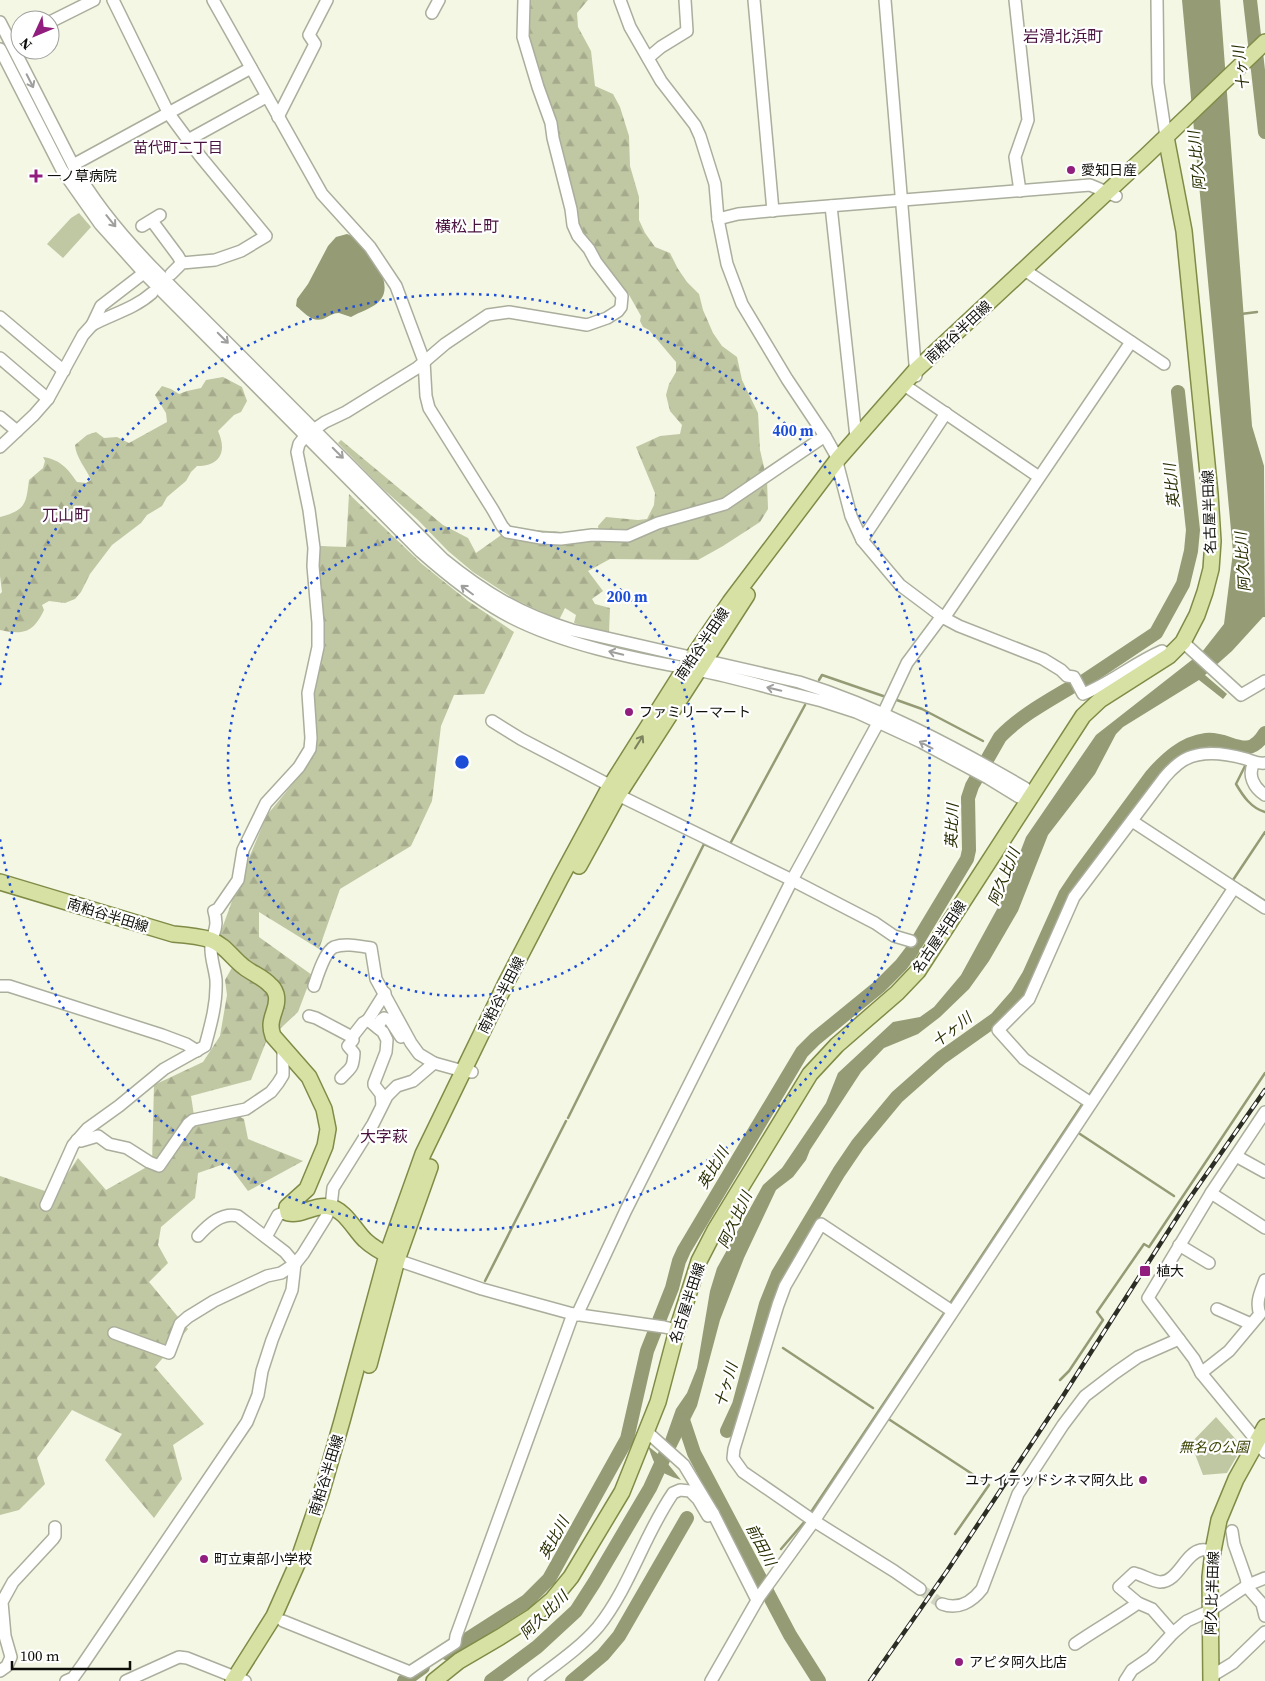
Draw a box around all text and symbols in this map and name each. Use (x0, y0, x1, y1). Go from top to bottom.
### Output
north arrow (10, 10, 60, 60)
district label: 岩滑北浜町 (1023, 25, 1103, 47)
text: N (15, 33, 36, 55)
water label: 十ヶ川 (1227, 42, 1254, 92)
one-way arrow (26, 73, 35, 88)
water label: 阿久比川 (1183, 128, 1210, 192)
district label: 苗代町二丁目 (133, 137, 223, 158)
place label: 愛知日産 (1081, 160, 1137, 180)
marker: 愛知日産 (1065, 164, 1077, 176)
place label: 一ノ草病院 (47, 166, 117, 186)
marker: 一ノ草病院 (29, 169, 43, 183)
one-way arrow (105, 214, 116, 227)
district label: 横松上町 (435, 215, 499, 237)
street label: 南粕谷半田線 (920, 296, 996, 368)
one-way arrow (217, 332, 229, 345)
text: 400 m (772, 420, 814, 441)
one-way arrow (332, 447, 344, 460)
water label: 英比川 (1159, 461, 1184, 510)
street label: 名古屋半田線 (1198, 470, 1220, 554)
district label: 兀山町 (42, 504, 90, 526)
water label: 阿久比川 (1230, 529, 1255, 593)
one-way arrow (460, 585, 474, 595)
text: 200 m (606, 586, 648, 607)
street label: 南粕谷半田線 (670, 604, 734, 684)
one-way arrow (608, 648, 624, 657)
one-way arrow (766, 684, 782, 693)
place label: ファミリーマート (639, 702, 751, 722)
marker: ファミリーマート (623, 706, 635, 718)
one-way arrow (634, 735, 644, 749)
one-way arrow (919, 740, 934, 749)
centre of rings (453, 753, 471, 771)
water label: 英比川 (940, 801, 963, 849)
water label: 阿久比川 (983, 843, 1025, 909)
street label: 南粕谷半田線 (65, 893, 151, 937)
street label: 名古屋半田線 (907, 897, 971, 977)
street label: 南粕谷半田線 (473, 953, 529, 1037)
water label: 十ヶ川 (927, 1006, 977, 1052)
district label: 大字萩 (360, 1125, 408, 1147)
water label: 英比川 (692, 1141, 734, 1192)
water label: 阿久比川 (712, 1186, 758, 1251)
street label: 名古屋半田線 (665, 1260, 709, 1346)
place label: 植大 (1156, 1261, 1184, 1281)
marker: 植大 (1138, 1264, 1152, 1278)
water label: 十ヶ川 (709, 1358, 743, 1409)
street label: 南粕谷半田線 (304, 1432, 348, 1518)
park label: 無名の公園 (1179, 1437, 1251, 1457)
place label: ユナイテッドシネマ阿久比 (965, 1470, 1133, 1490)
marker: ユナイテッドシネマ阿久比 (1137, 1474, 1149, 1486)
water label: 英比川 (533, 1511, 575, 1563)
water label: 前田川 (742, 1520, 782, 1571)
place label: 町立東部小学校 (214, 1549, 312, 1569)
street label: 阿久比半田線 (1201, 1551, 1223, 1635)
marker: 町立東部小学校 (198, 1553, 210, 1565)
water label: 阿久比川 (515, 1585, 574, 1643)
scale bar (12, 1638, 130, 1670)
text: 100 m (20, 1645, 60, 1666)
place label: アピタ阿久比店 (969, 1652, 1067, 1672)
marker: アピタ阿久比店 (953, 1656, 965, 1668)

